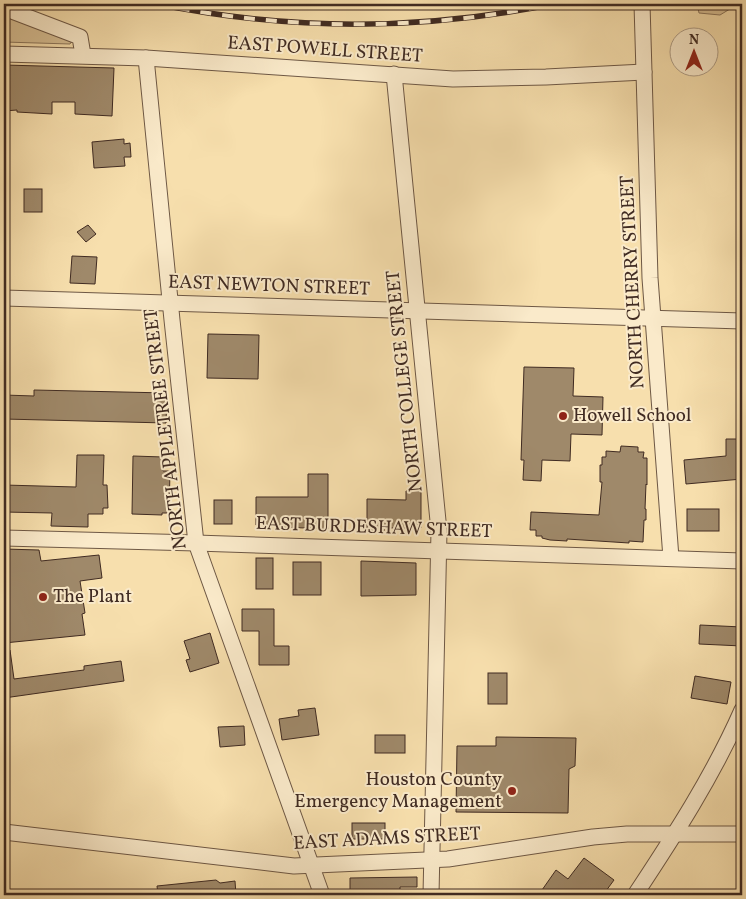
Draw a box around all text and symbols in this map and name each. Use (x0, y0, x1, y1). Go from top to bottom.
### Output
north arrow (668, 28, 718, 78)
street label: EAST POWELL STREET (226, 30, 424, 70)
text: N (689, 31, 699, 50)
street label: NORTH CHERRY STREET (614, 175, 652, 389)
street label: EAST NEWTON STREET (167, 269, 371, 303)
street label: NORTH COLLEGE STREET (380, 269, 430, 493)
street label: NORTH APPLETREE STREET (138, 307, 194, 551)
place label: Howell School (573, 403, 692, 429)
marker: Howell School (557, 410, 569, 422)
street label: EAST BURDESHAW STREET (255, 511, 493, 545)
place label: The Plant (53, 584, 132, 610)
marker: The Plant (37, 591, 49, 603)
place label: Houston County Emergency Management (294, 767, 502, 815)
marker: Houston County Emergency Management (506, 785, 518, 797)
street label: EAST ADAMS STREET (293, 821, 481, 857)

